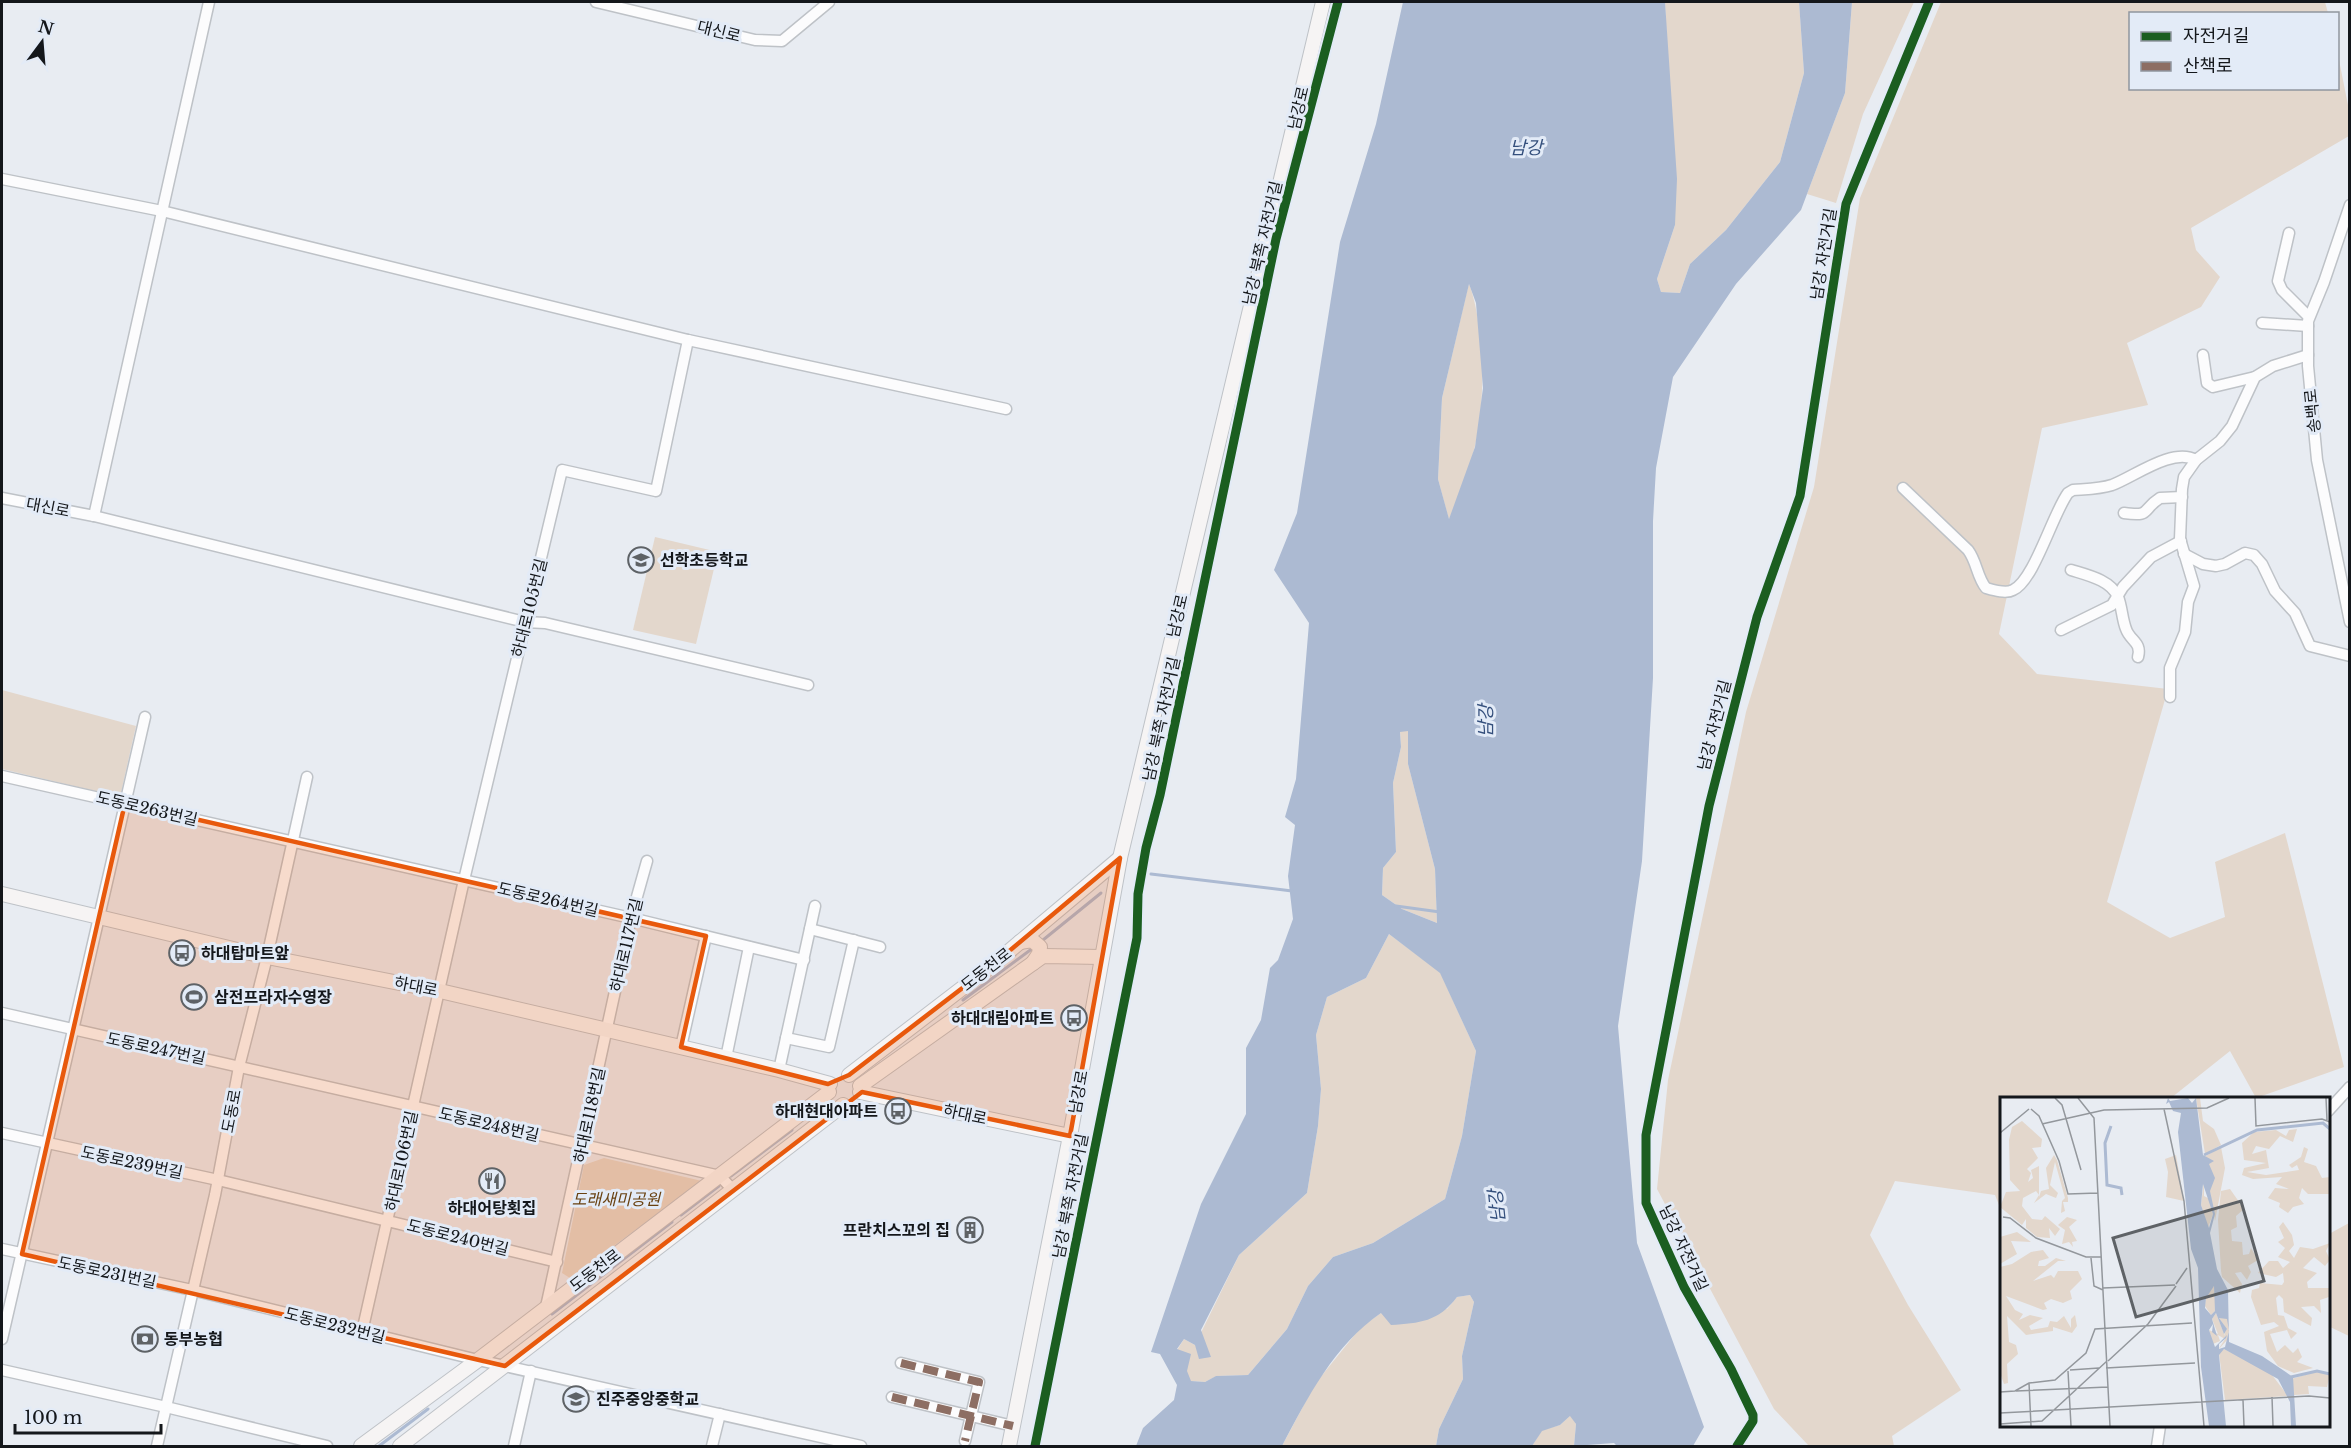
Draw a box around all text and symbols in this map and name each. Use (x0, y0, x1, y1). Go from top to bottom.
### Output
north arrow (12, 12, 72, 72)
legend (2129, 12, 2339, 90)
text: N (36, 16, 56, 39)
street label: 대신로 (695, 16, 743, 46)
text: 자전거길 (2183, 25, 2249, 47)
text: 산책로 (2183, 55, 2233, 77)
street label: 남강로 (1283, 84, 1313, 132)
water label: 남강 (1509, 137, 1545, 159)
street label: 남강 북쪽 자전거길 (1238, 179, 1286, 307)
street label: 남강 자전거길 (1806, 207, 1840, 301)
street label: 송백로 (2300, 388, 2324, 434)
street label: 대신로 (24, 493, 72, 521)
school or university icon: 선학초등학교 (626, 545, 656, 575)
place label: 선학초등학교 (660, 550, 749, 570)
street label: 하대로105번길 (507, 556, 551, 660)
street label: 남강로 (1162, 592, 1192, 640)
street label: 남강 북쪽 자전거길 (1138, 655, 1184, 783)
street label: 남강 자전거길 (1693, 677, 1735, 773)
water label: 남강 (1475, 702, 1497, 738)
street label: 도동로263번길 (94, 787, 200, 829)
street label: 도동로264번길 (496, 878, 600, 920)
street label: 하대로117번길 (605, 896, 647, 994)
bus stop icon: 하대탑마트앞 (167, 938, 197, 968)
place label: 하대탑마트앞 (201, 943, 290, 963)
street label: 도동천로 (957, 943, 1016, 995)
street label: 하대로 (392, 972, 440, 1000)
sports icon: 삼전프라자수영장 (179, 982, 209, 1012)
place label: 삼전프라자수영장 (214, 987, 332, 1007)
bus stop icon: 하대대림아파트 (1059, 1003, 1089, 1033)
place label: 하대대림아파트 (951, 1008, 1054, 1028)
street label: 도동로247번길 (105, 1028, 207, 1068)
street label: 하대로118번길 (569, 1065, 609, 1165)
street label: 남강로 (1064, 1068, 1092, 1115)
street label: 도동로 (217, 1087, 245, 1135)
bus stop icon: 하대현대아파트 (883, 1096, 913, 1126)
inset map (2000, 1097, 2330, 1427)
street label: 하대로 (941, 1100, 989, 1128)
place label: 하대현대아파트 (775, 1101, 878, 1121)
street label: 도동로248번길 (437, 1103, 541, 1145)
street label: 하대로106번길 (381, 1109, 421, 1213)
street label: 남강 북쪽 자전거길 (1048, 1132, 1092, 1260)
street label: 도동로239번길 (79, 1141, 185, 1183)
restaurant icon: 하대어탕횟집 (477, 1166, 507, 1196)
water label: 남강 (1484, 1186, 1510, 1224)
park label: 도래새미공원 (572, 1189, 661, 1209)
place label: 하대어탕횟집 (448, 1198, 536, 1218)
street label: 남강 자전거길 (1655, 1202, 1713, 1294)
street label: 도동로240번길 (405, 1215, 511, 1259)
building icon: 프란치스꼬의 집 (955, 1215, 985, 1245)
place label: 프란치스꼬의 집 (843, 1220, 950, 1240)
street label: 도동천로 (565, 1244, 625, 1296)
street label: 도동로231번길 (56, 1252, 158, 1292)
street label: 도동로232번길 (283, 1303, 387, 1347)
bank icon: 동부농협 (130, 1324, 160, 1354)
place label: 동부농협 (164, 1329, 223, 1349)
school or university icon: 진주중앙중학교 (561, 1384, 591, 1414)
place label: 진주중앙중학교 (596, 1389, 699, 1409)
scale bar (15, 1397, 160, 1435)
text: 100 m (24, 1407, 82, 1429)

